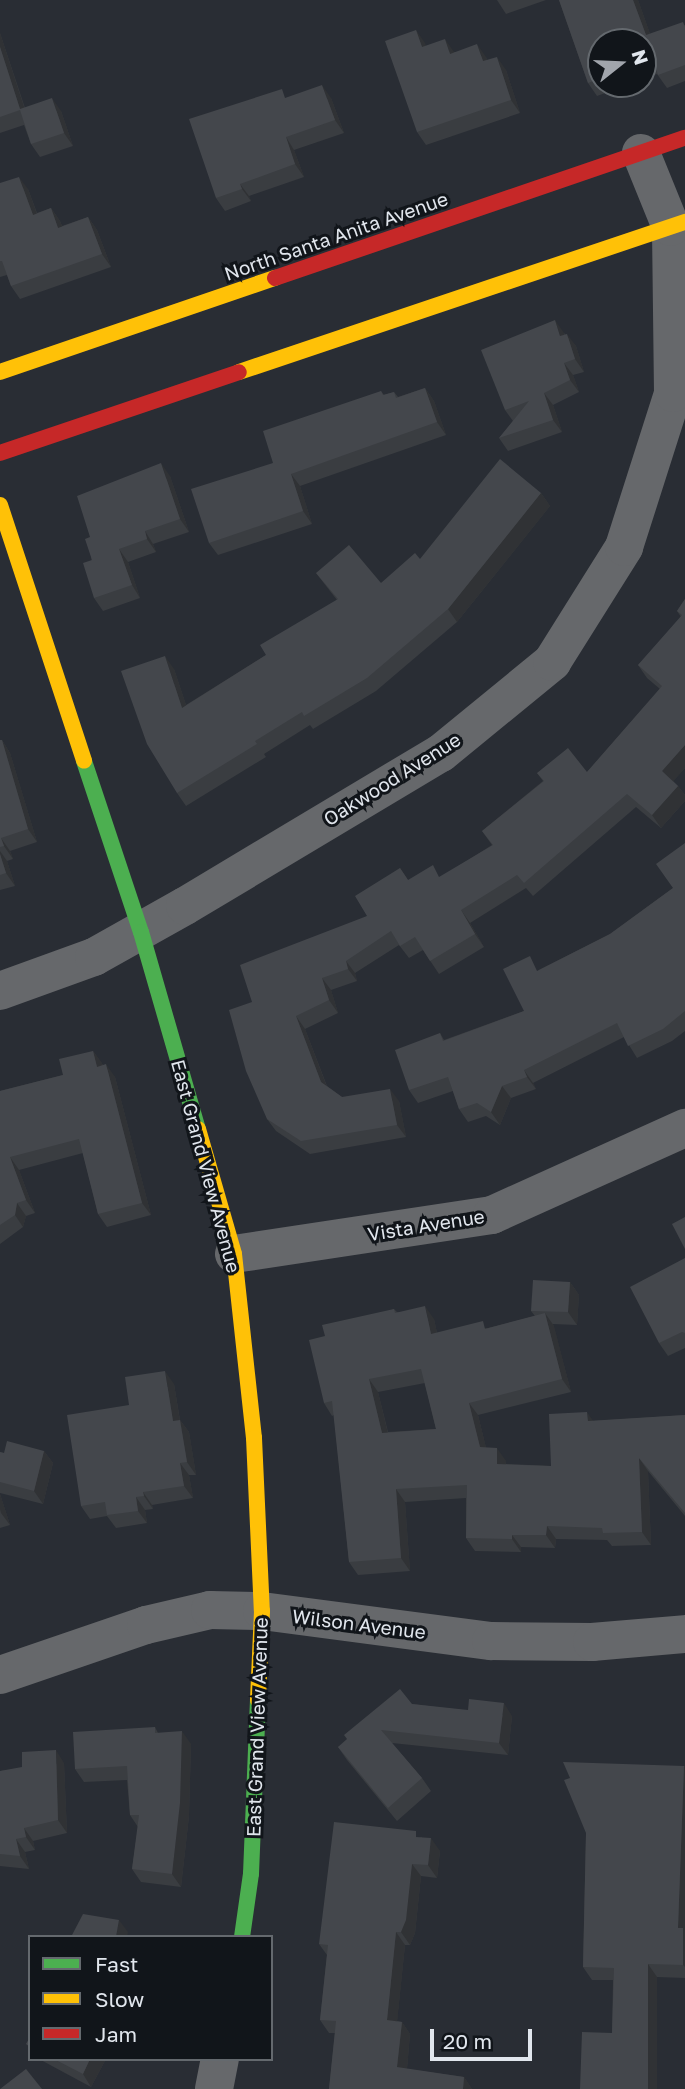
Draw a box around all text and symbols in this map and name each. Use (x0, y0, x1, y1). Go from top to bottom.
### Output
north arrow (587, 28, 657, 98)
text: N (627, 47, 654, 67)
street label: North Santa Anita Avenue (221, 187, 451, 285)
street label: Oakwood Avenue (319, 728, 465, 830)
street label: East Grand View Avenue (167, 1057, 245, 1275)
street label: Vista Avenue (366, 1205, 486, 1245)
street label: Wilson Avenue (291, 1604, 427, 1644)
street label: East Grand View Avenue (242, 1617, 272, 1837)
legend (28, 1935, 273, 2061)
text: Fast (95, 1951, 138, 1977)
text: Slow (95, 1986, 144, 2012)
scale bar (433, 2016, 534, 2060)
text: Jam (95, 2021, 137, 2047)
text: 20 m (443, 2028, 492, 2054)

